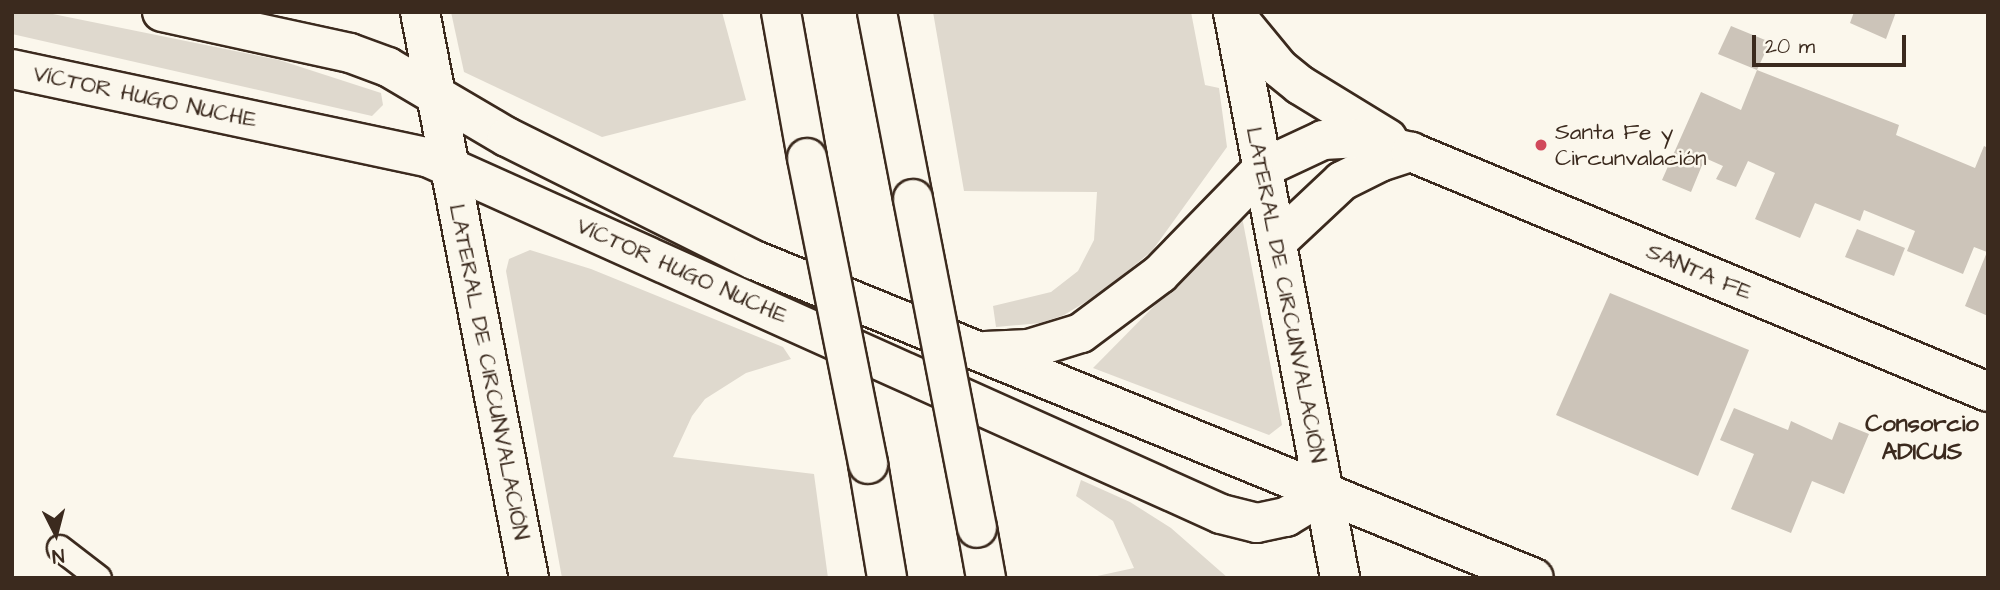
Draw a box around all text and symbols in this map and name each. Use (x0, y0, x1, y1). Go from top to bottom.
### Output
scale bar (1755, 21, 1909, 65)
text: 20 m (1765, 32, 1815, 61)
street label: VÍCTOR HUGO NUCHE (31, 60, 259, 134)
place label: Santa Fe y Circunvalación (1555, 118, 1707, 172)
street label: LATERAL DE CIRCUNVALACIÓN (1240, 125, 1332, 465)
marker: Santa Fe y Circunvalación (1533, 137, 1549, 153)
street label: LATERAL DE CIRCUNVALACIÓN (443, 202, 535, 542)
street label: VÍCTOR HUGO NUCHE (572, 212, 792, 330)
street label: SANTA FE (1642, 237, 1756, 307)
district label: Consorcio ADICUS (1865, 411, 1979, 467)
north arrow (21, 499, 91, 569)
text: N (51, 541, 66, 569)

